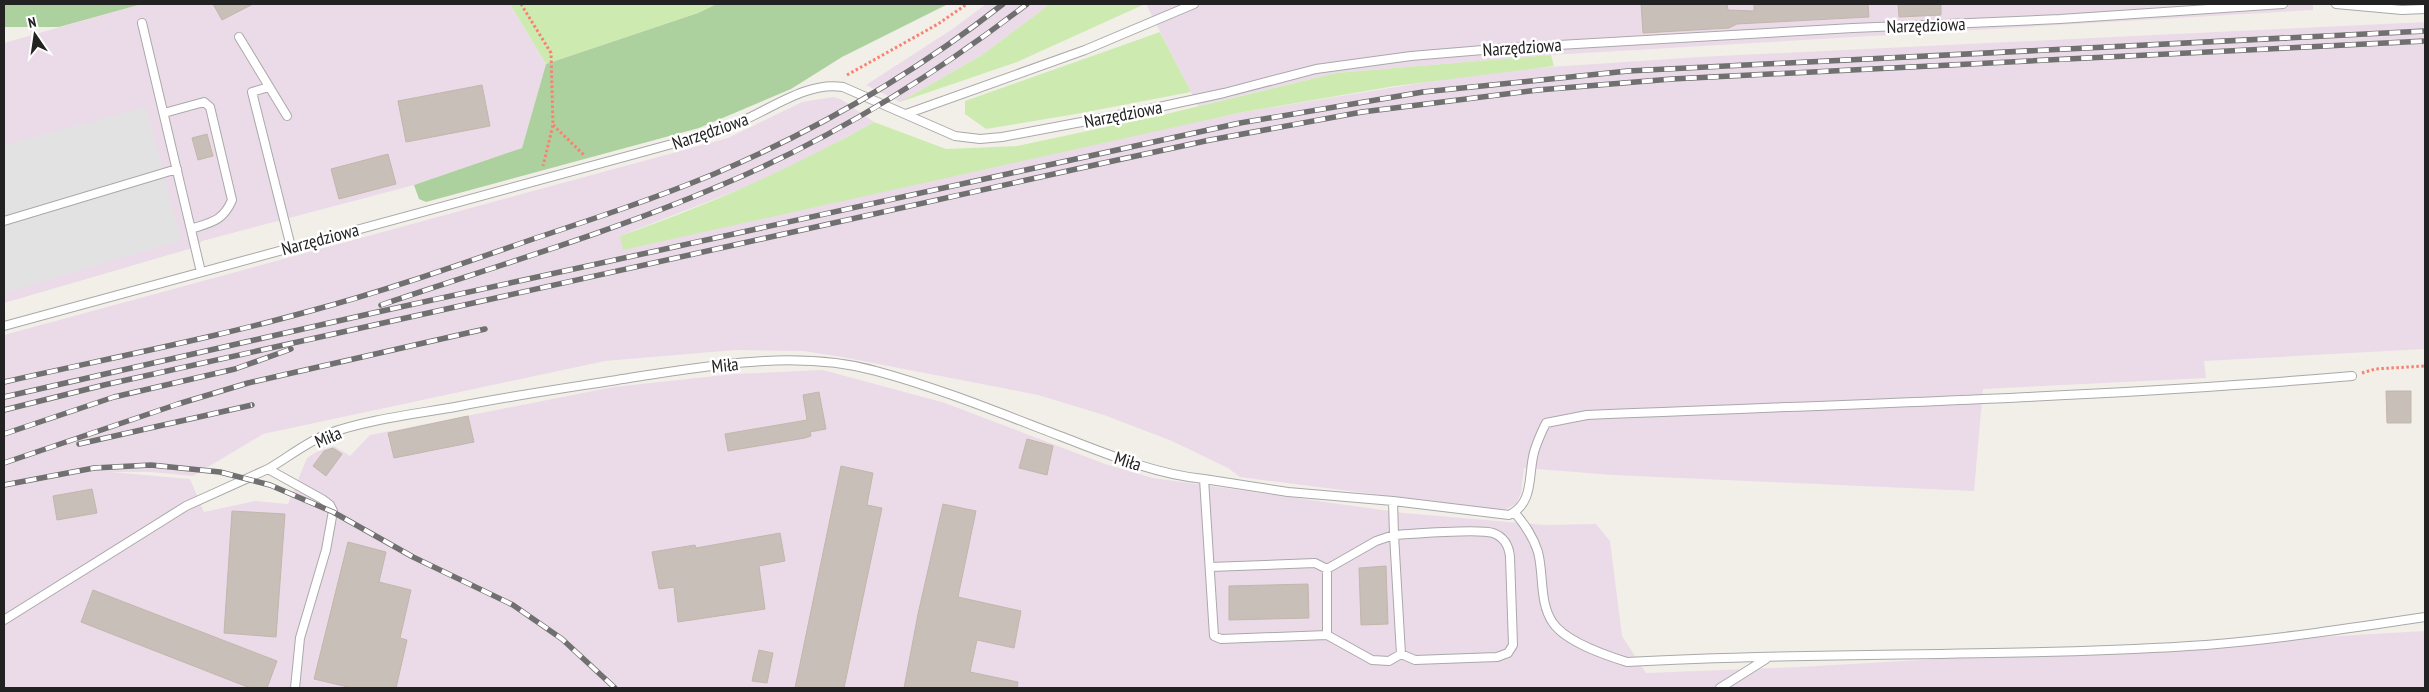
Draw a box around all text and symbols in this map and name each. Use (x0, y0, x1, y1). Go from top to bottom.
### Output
north arrow (10, 10, 60, 60)
street label: Narzędziowa (1886, 12, 1966, 38)
text: N (26, 13, 38, 32)
street label: Narzędziowa (1482, 33, 1562, 61)
street label: Narzędziowa (1082, 95, 1164, 133)
street label: Narzędziowa (669, 107, 751, 155)
street label: Narzędziowa (279, 218, 361, 260)
street label: Miła (710, 352, 740, 378)
street label: Miła (311, 421, 345, 453)
street label: Miła (1112, 446, 1144, 476)

